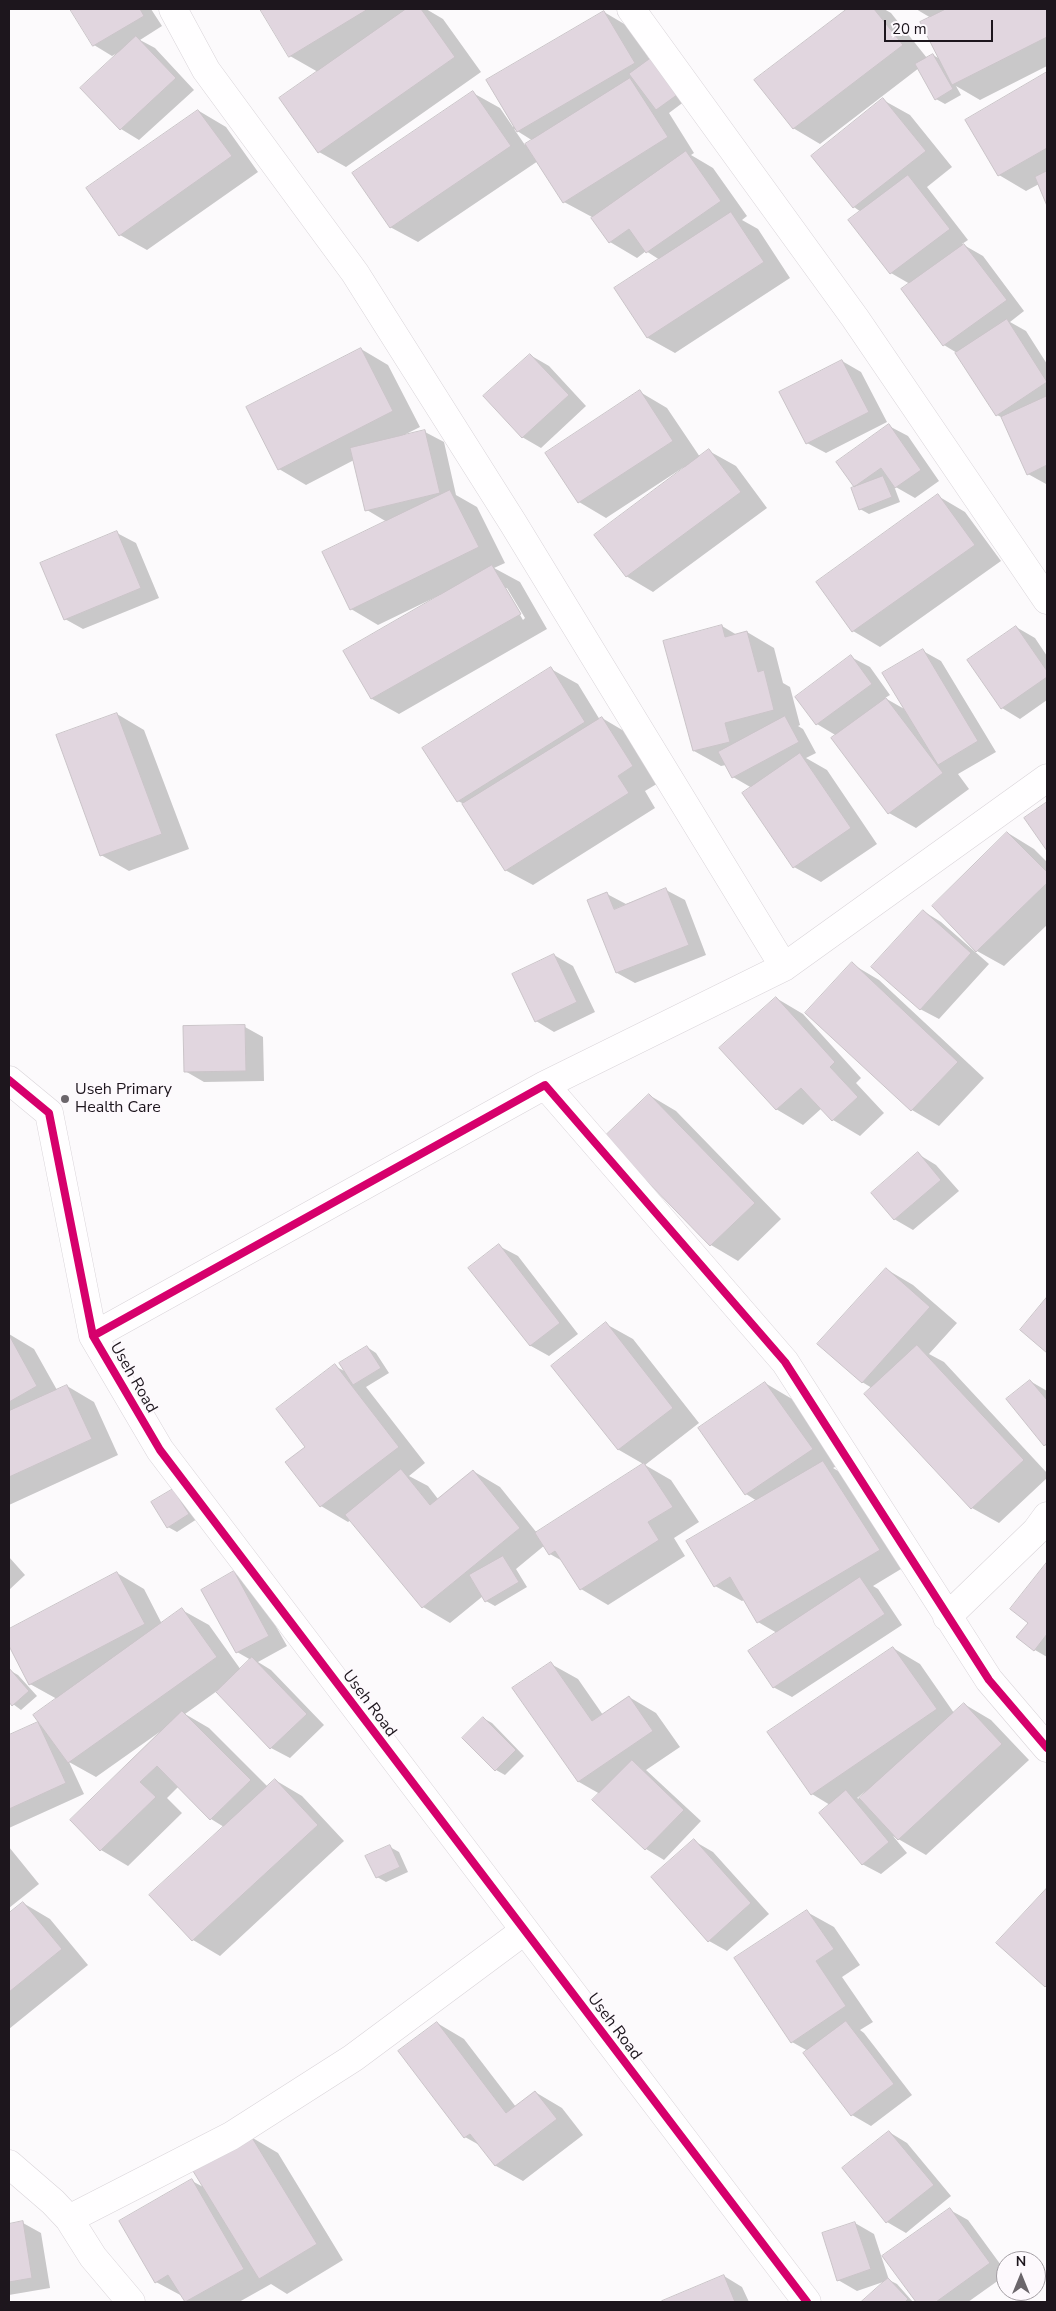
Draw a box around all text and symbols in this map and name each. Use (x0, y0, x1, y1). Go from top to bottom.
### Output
scale bar (886, 10, 995, 42)
text: 20 m (892, 19, 927, 39)
place label: Useh Primary Health Care (75, 1080, 172, 1118)
marker: Useh Primary Health Care (59, 1093, 71, 1105)
street label: Useh Road (105, 1339, 161, 1417)
street label: Useh Road (338, 1667, 400, 1741)
street label: Useh Road (583, 1990, 645, 2064)
north arrow (996, 2251, 1046, 2301)
text: N (1016, 2252, 1026, 2271)

